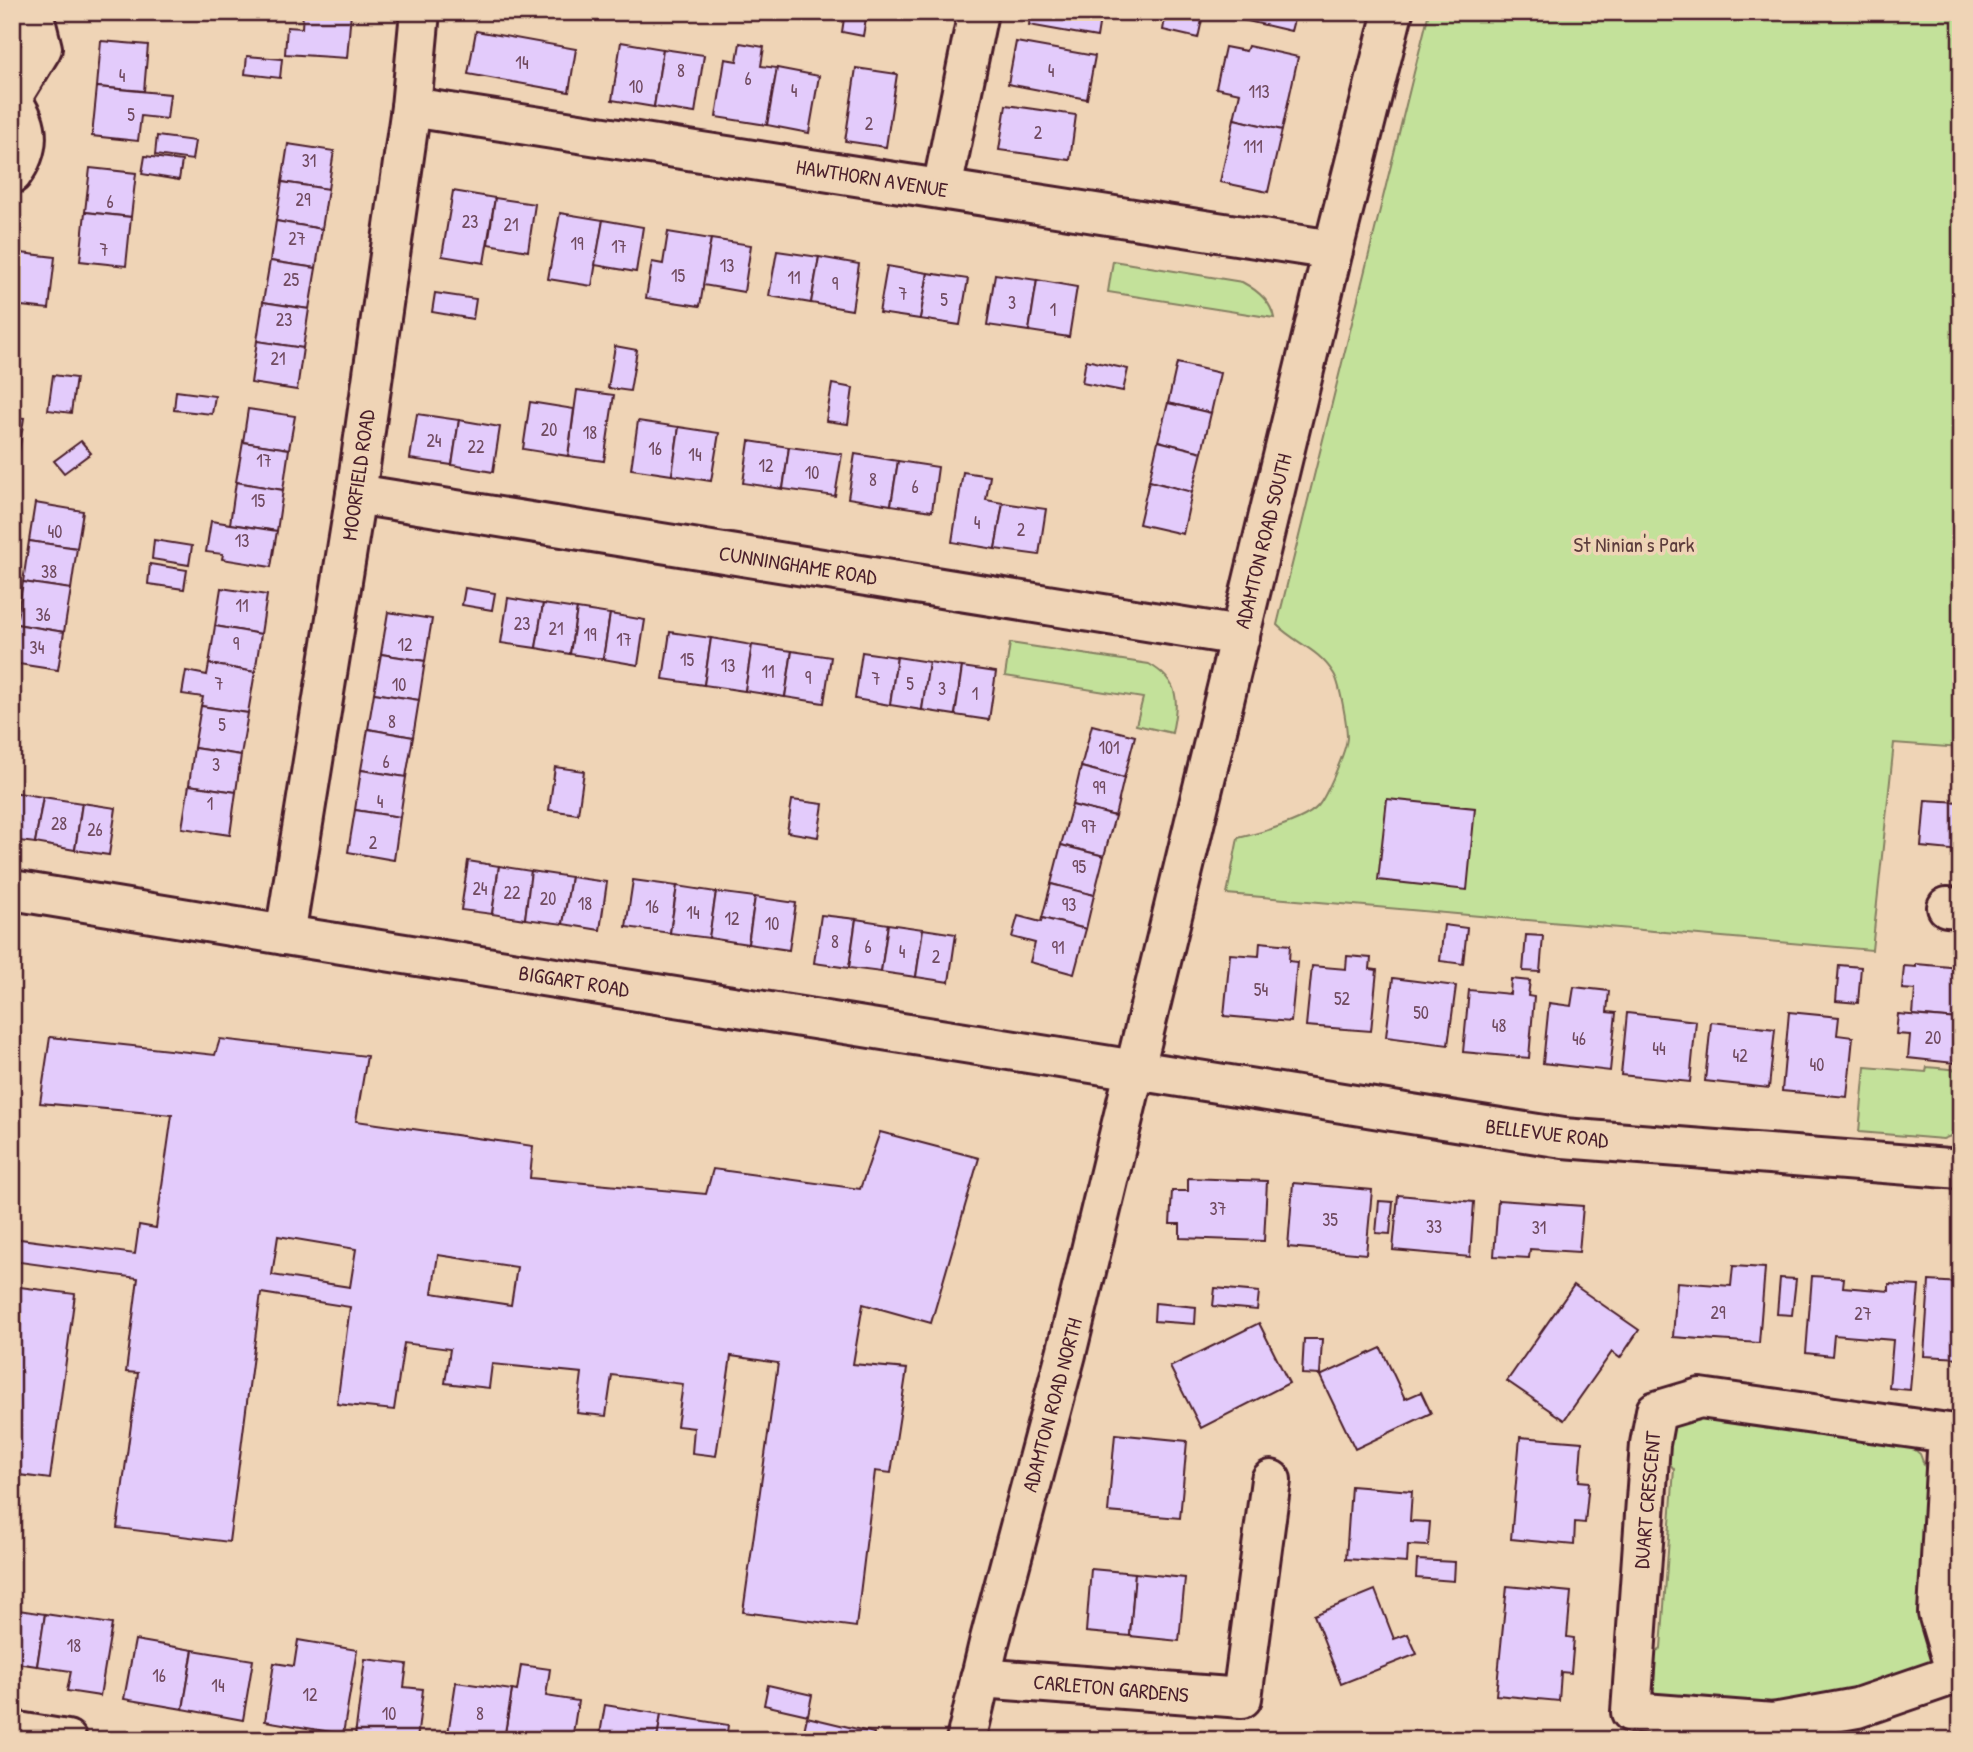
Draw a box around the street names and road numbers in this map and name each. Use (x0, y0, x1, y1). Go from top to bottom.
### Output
street label: HAWTHORN AVENUE (794, 152, 950, 204)
street label: MOORFIELD ROAD (334, 408, 382, 542)
street label: ADAMTON ROAD SOUTH (1227, 450, 1299, 631)
street label: CUNNINGHAME ROAD (717, 538, 879, 592)
street label: BIGGART ROAD (517, 958, 631, 1004)
street label: BELLEVUE ROAD (1484, 1111, 1610, 1155)
street label: ADAMTON ROAD NORTH (1015, 1315, 1089, 1495)
street label: DUART CRESCENT (1627, 1429, 1668, 1570)
street label: CARLETON GARDENS (1032, 1667, 1190, 1709)

